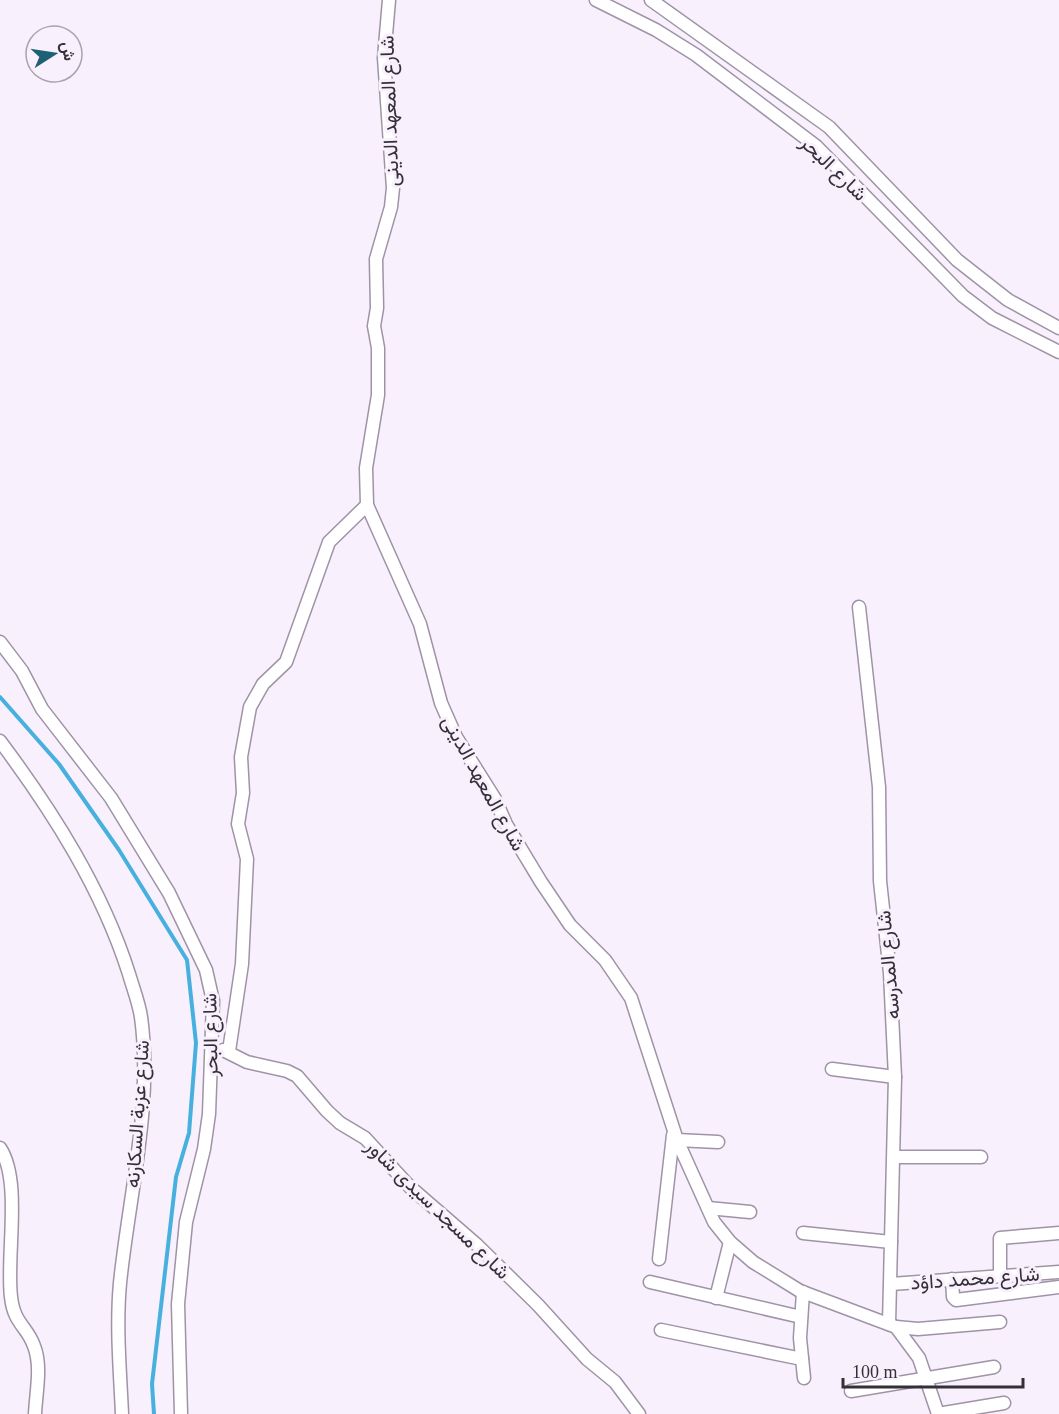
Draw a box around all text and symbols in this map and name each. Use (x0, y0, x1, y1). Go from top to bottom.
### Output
north arrow (24, 24, 84, 84)
street label: شارع المعهد الدينى (375, 35, 406, 187)
text: ش (57, 40, 78, 62)
street label: شارع البحر (793, 130, 872, 207)
street label: شارع المعهد الدينى (435, 712, 530, 856)
street label: شارع المدرسه (872, 909, 907, 1020)
street label: شارع البحر (198, 993, 225, 1078)
street label: شارع عزبة السكارنه (121, 1039, 156, 1189)
street label: شارع مسجد سيدى شاور (359, 1134, 515, 1286)
street label: شارع محمد داؤد (910, 1263, 1040, 1296)
scale bar (843, 1351, 1023, 1389)
text: 100 m (852, 1362, 898, 1382)

